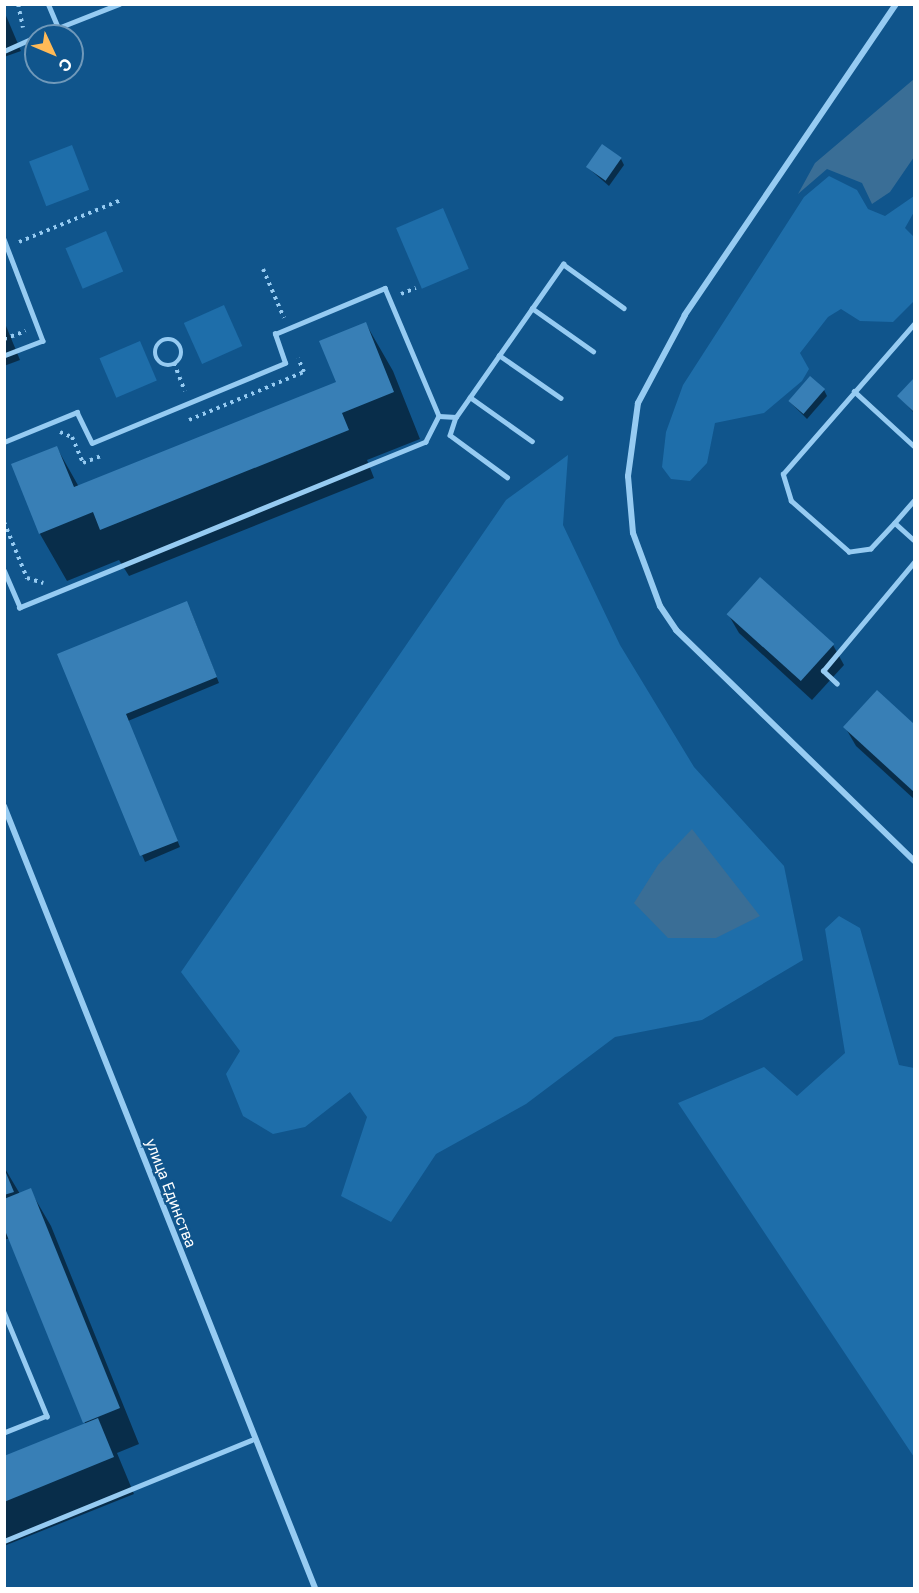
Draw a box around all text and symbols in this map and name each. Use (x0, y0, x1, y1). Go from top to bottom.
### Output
north arrow (24, 24, 84, 84)
text: С (54, 54, 77, 76)
street label: улица Единства (142, 1136, 200, 1250)

